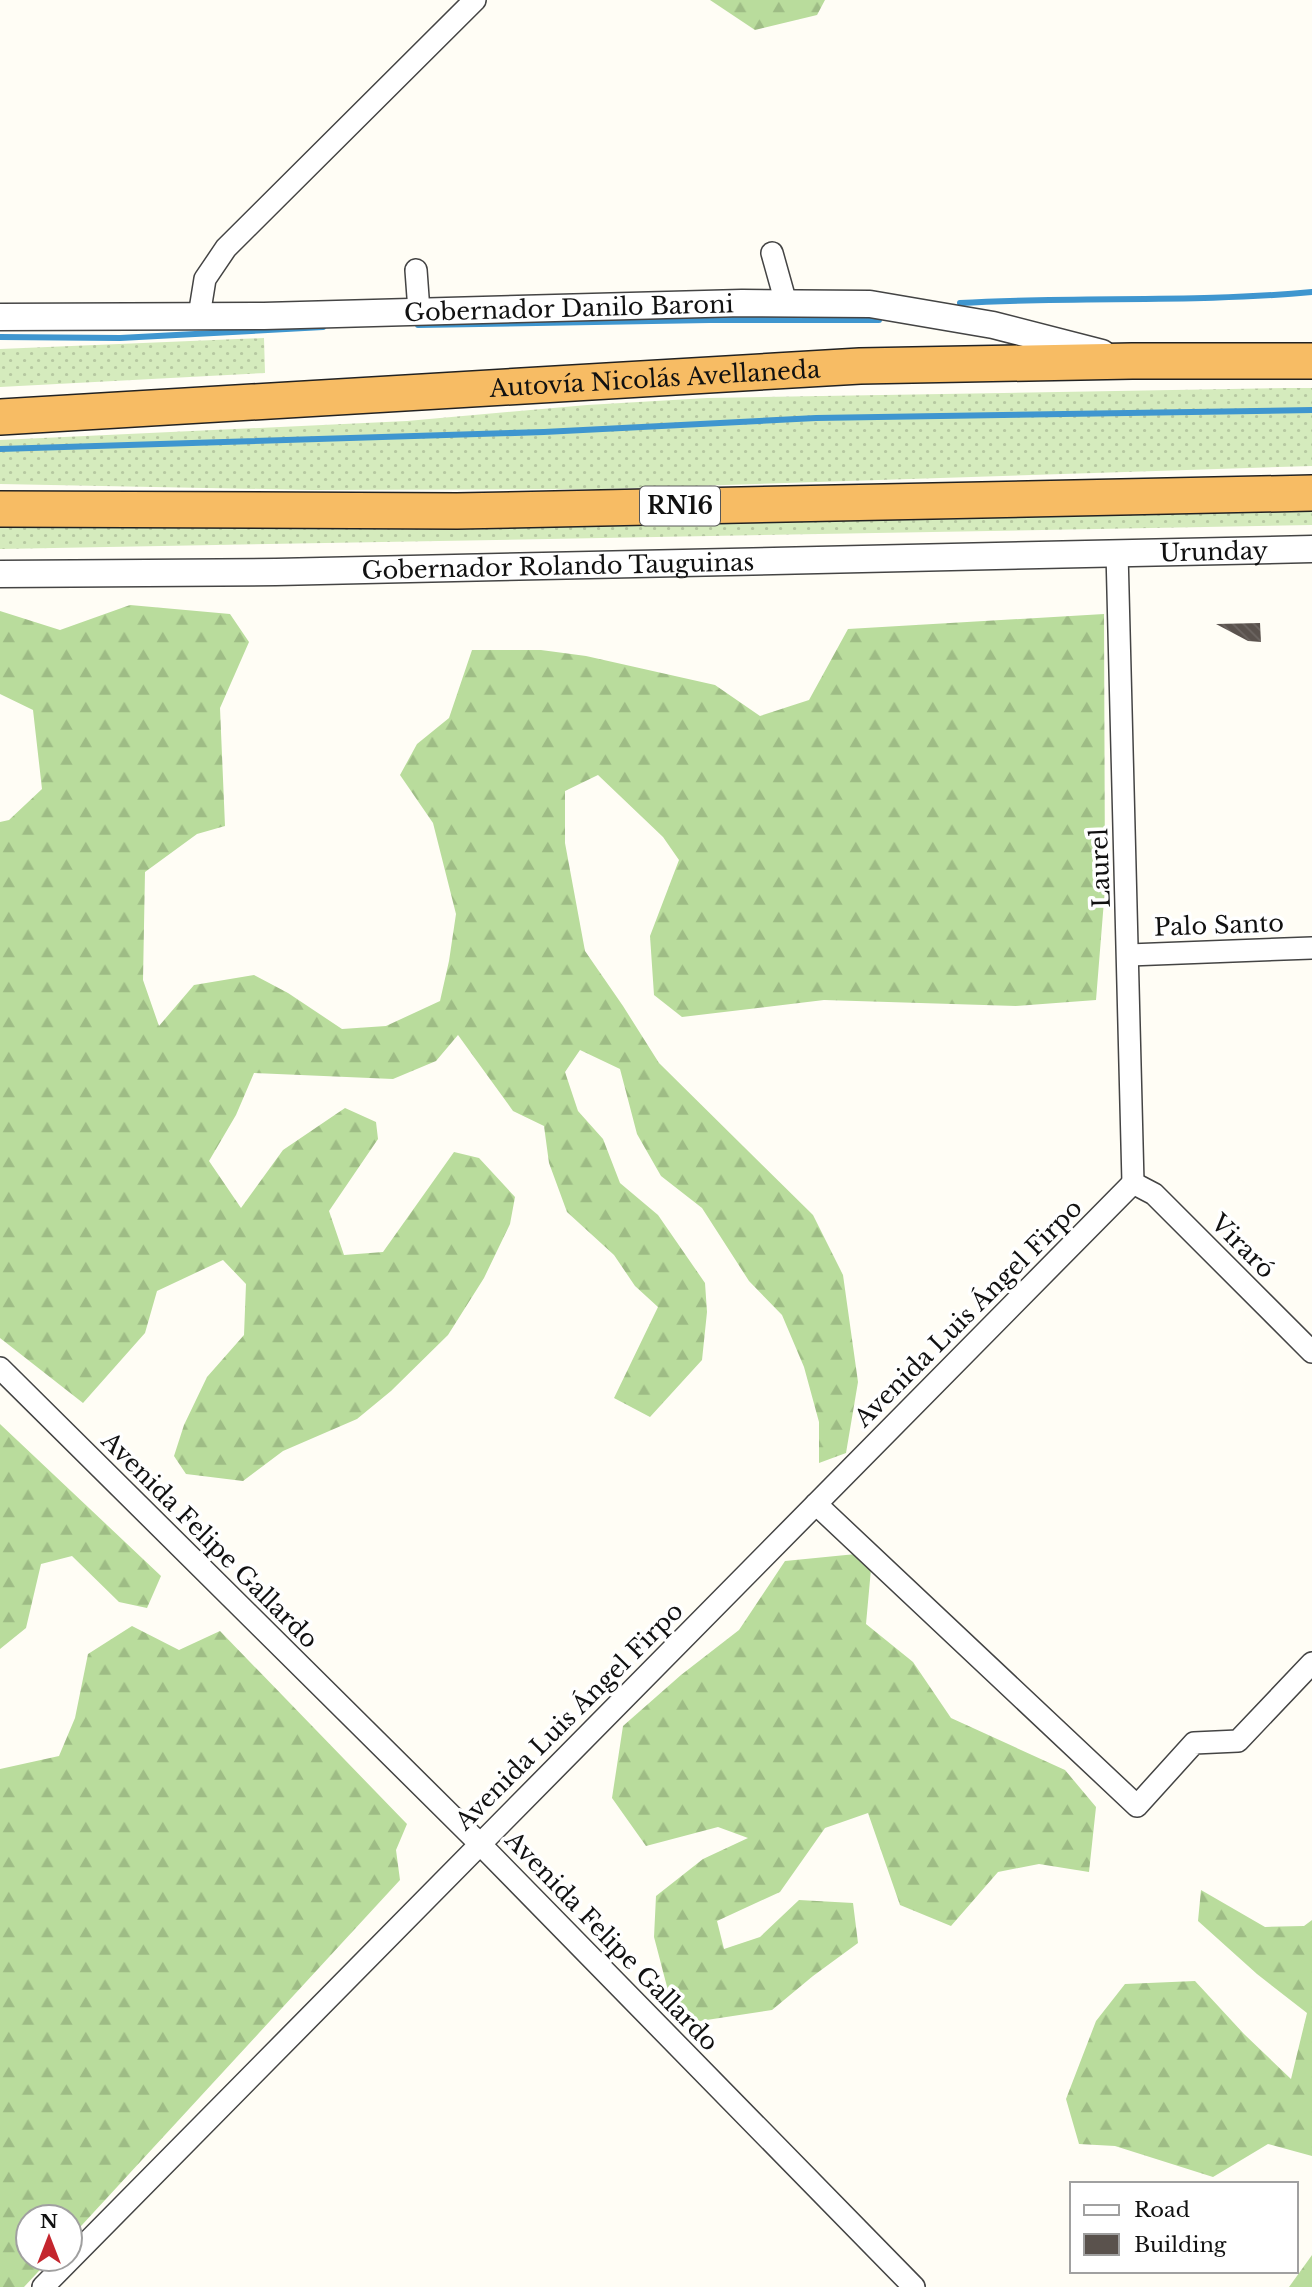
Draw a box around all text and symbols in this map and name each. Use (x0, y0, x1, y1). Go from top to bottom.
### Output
street label: Gobernador Danilo Baroni (404, 289, 734, 327)
street label: Autovía Nicolás Avellaneda (488, 354, 822, 403)
road number: RN16 (640, 486, 720, 526)
street label: Urunday (1159, 535, 1269, 567)
street label: Gobernador Rolando Tauguinas (361, 547, 755, 585)
street label: Laurel (1084, 828, 1116, 908)
street label: Palo Santo (1154, 908, 1284, 942)
street label: Avenida Luis Ángel Firpo (847, 1193, 1088, 1434)
street label: Viraró (1204, 1207, 1281, 1284)
street label: Avenida Felipe Gallardo (95, 1425, 324, 1654)
street label: Avenida Luis Ángel Firpo (448, 1596, 689, 1837)
street label: Avenida Felipe Gallardo (499, 1825, 724, 2057)
legend (1070, 2182, 1298, 2273)
text: Road (1134, 2197, 1190, 2223)
north arrow (14, 2203, 84, 2273)
text: N (40, 2210, 58, 2233)
text: Building (1134, 2232, 1227, 2258)

